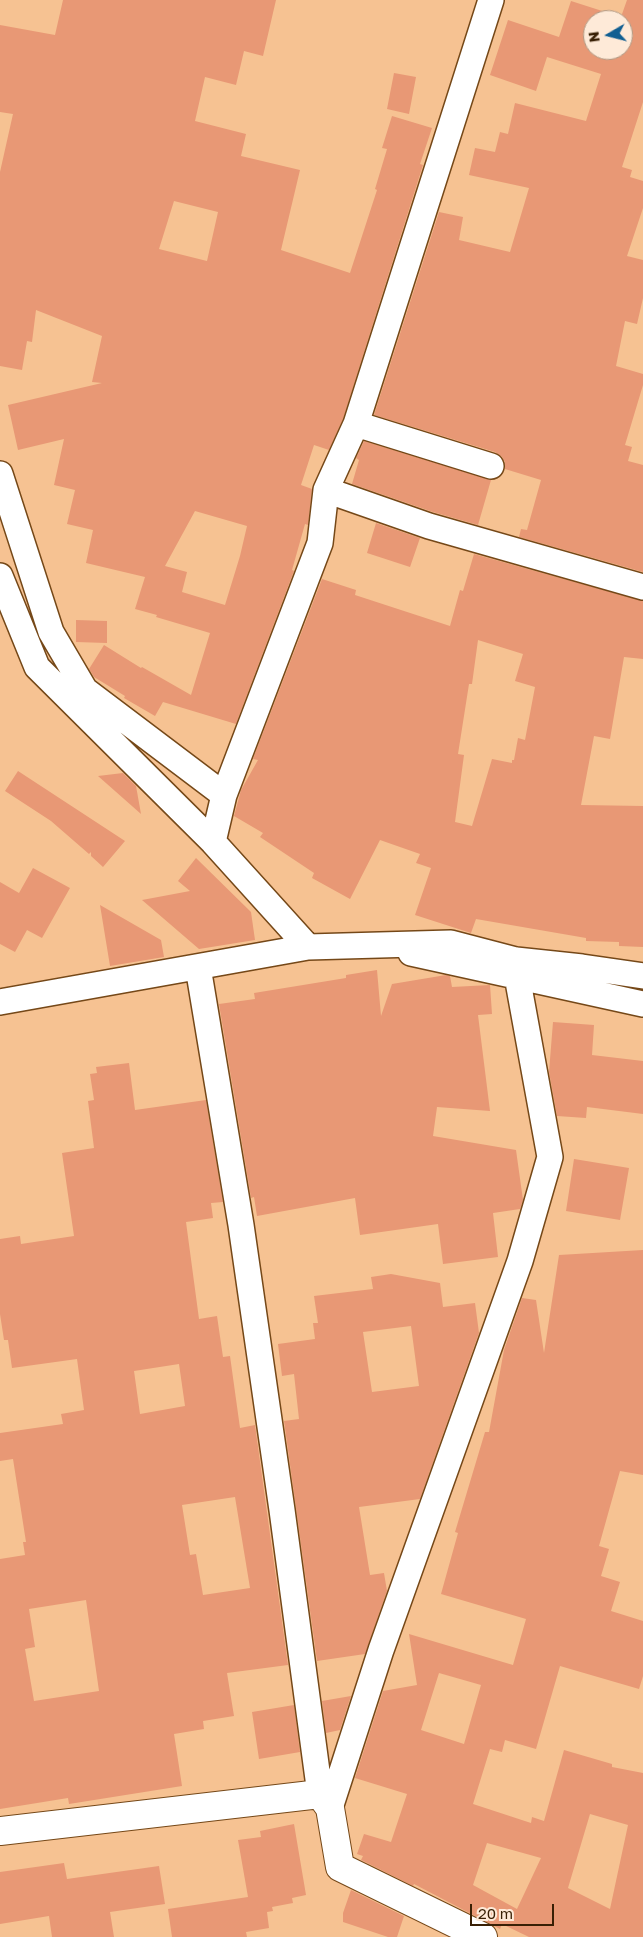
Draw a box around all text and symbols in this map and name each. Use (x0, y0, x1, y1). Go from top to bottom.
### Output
north arrow (583, 10, 633, 60)
text: N (584, 31, 603, 43)
scale bar (473, 1894, 557, 1926)
text: 20 m (478, 1904, 513, 1922)

